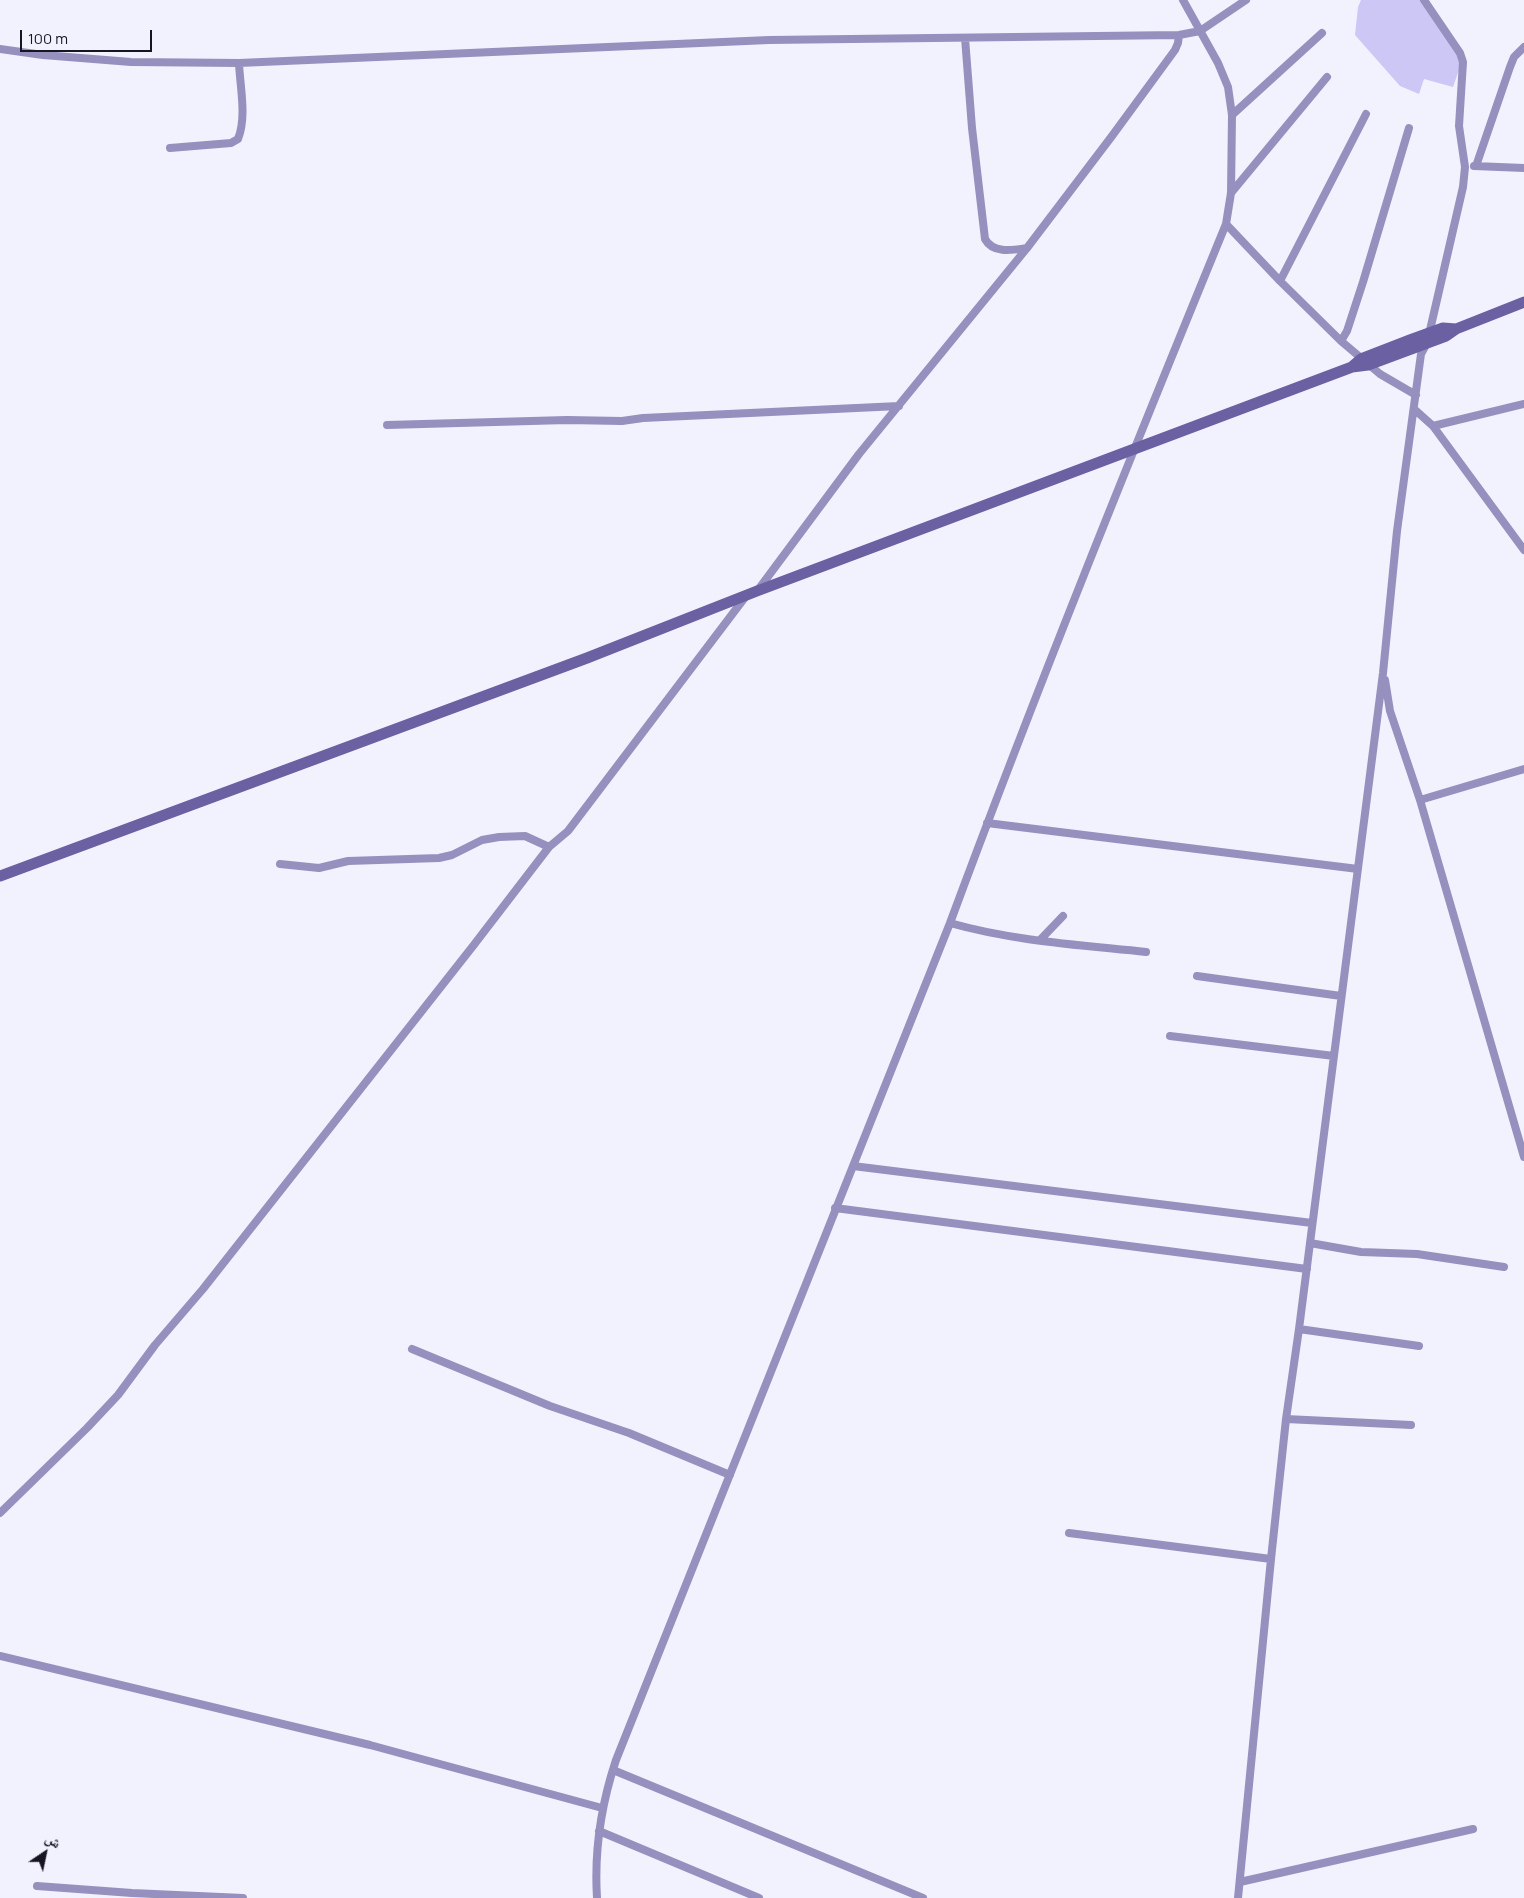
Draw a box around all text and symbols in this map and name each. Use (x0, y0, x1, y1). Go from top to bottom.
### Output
scale bar (22, 20, 155, 52)
text: 100 m (28, 28, 68, 49)
north arrow (20, 1828, 70, 1878)
text: ش (42, 1828, 65, 1852)

